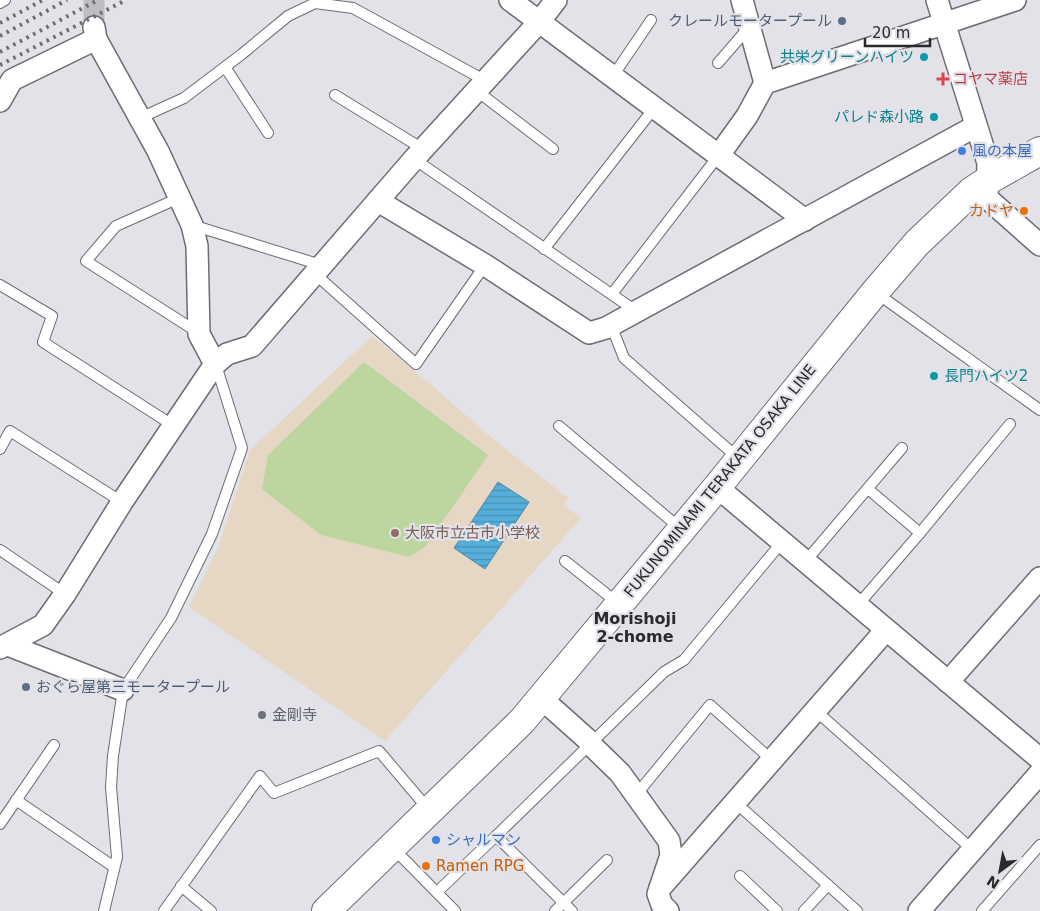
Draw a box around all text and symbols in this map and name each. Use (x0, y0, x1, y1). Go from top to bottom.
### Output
place label: クレールモータープール (668, 12, 832, 30)
marker: クレールモータープール (836, 15, 848, 27)
scale bar (865, 15, 930, 47)
text: 20 m (872, 24, 910, 42)
place label: 共栄グリーンハイツ (780, 48, 914, 66)
marker: 共栄グリーンハイツ (918, 51, 930, 63)
place label: コヤマ薬店 (953, 70, 1028, 88)
marker: コヤマ薬店 (937, 73, 949, 85)
place label: パレド森小路 (834, 108, 924, 126)
marker: パレド森小路 (928, 111, 940, 123)
place label: 風の本屋 (972, 142, 1032, 160)
marker: 風の本屋 (956, 145, 968, 157)
place label: カドヤ (969, 202, 1014, 220)
marker: カドヤ (1018, 205, 1030, 217)
street label: FUKUNOMINAMI TERAKATA OSAKA LINE (620, 361, 820, 601)
place label: 長門ハイツ2 (944, 367, 1028, 385)
marker: 長門ハイツ2 (928, 370, 940, 382)
place label: 大阪市立古市小学校 (405, 524, 540, 542)
marker: 大阪市立古市小学校 (389, 527, 401, 539)
district label: Morishoji 2-chome (593, 609, 677, 646)
place label: おぐら屋第三モータープール (36, 678, 230, 696)
marker: おぐら屋第三モータープール (20, 681, 32, 693)
place label: 金剛寺 (272, 706, 317, 724)
marker: 金剛寺 (256, 709, 268, 721)
place label: シャルマン (446, 831, 521, 849)
marker: シャルマン (430, 834, 442, 846)
north arrow (975, 846, 1025, 896)
place label: Ramen RPG (436, 857, 525, 875)
marker: Ramen RPG (420, 860, 432, 872)
text: N (984, 872, 1002, 892)

